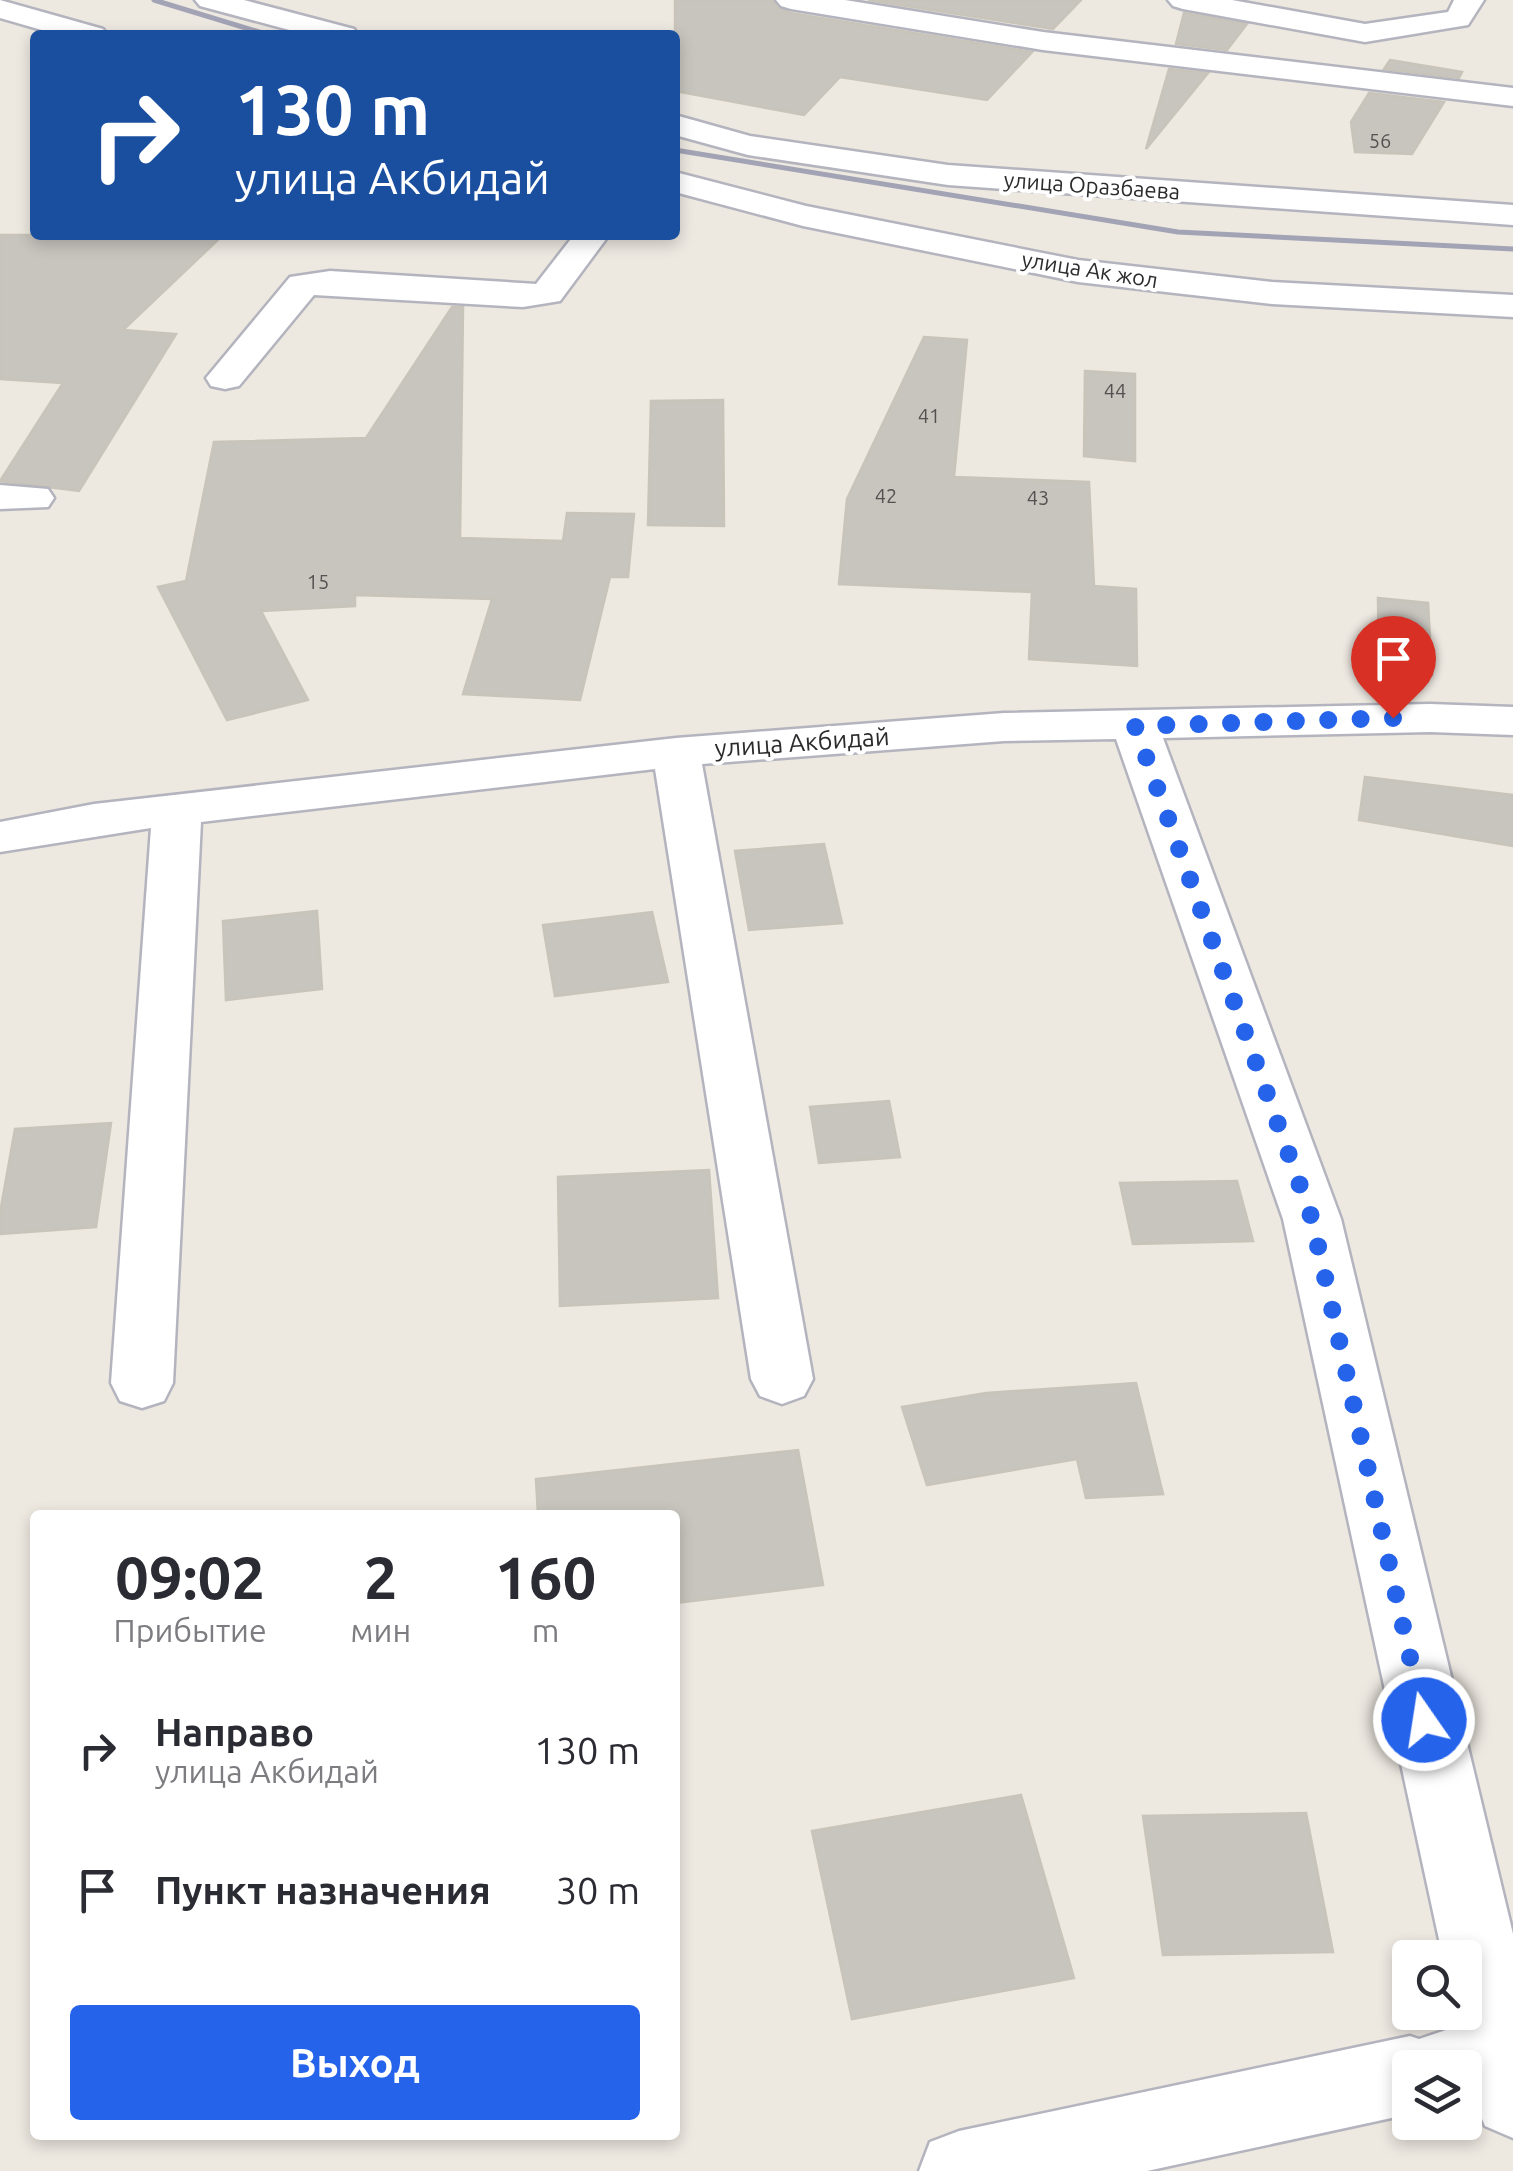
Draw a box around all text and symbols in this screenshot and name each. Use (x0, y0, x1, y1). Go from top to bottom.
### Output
icon: right (70, 70, 200, 200)
text: 130 m (235, 70, 430, 148)
house number: 56 (1369, 129, 1391, 152)
text: улица Акбидай (235, 152, 550, 203)
street label: улица Оразбаева (1003, 166, 1181, 204)
street label: улица Ак жол (1020, 246, 1160, 292)
house number: 44 (1104, 379, 1126, 402)
house number: 41 (918, 404, 940, 427)
house number: 42 (875, 484, 897, 507)
house number: 43 (1027, 486, 1049, 509)
house number: 15 (307, 570, 329, 593)
pin (1351, 616, 1436, 719)
icon: arrive (1366, 631, 1421, 686)
street label: улица Акбидай (714, 722, 890, 762)
text: 09:02 (115, 1543, 265, 1610)
text: 2 (364, 1543, 398, 1610)
text: 160 (495, 1543, 596, 1610)
text: Прибытие (114, 1612, 267, 1648)
text: мин (350, 1612, 411, 1648)
text: m (532, 1612, 559, 1648)
position arrow (1372, 1668, 1476, 1772)
text: Направо (155, 1711, 314, 1753)
icon: right (70, 1723, 125, 1778)
text: 130 m (534, 1729, 640, 1771)
text: улица Акбидай (155, 1753, 379, 1789)
icon: arrive (70, 1863, 125, 1918)
text: Пункт назначения (155, 1869, 491, 1911)
text: 30 m (556, 1869, 640, 1911)
map controls (1392, 1940, 1482, 2140)
button: search (1392, 1940, 1482, 2030)
button: Выход (70, 2005, 640, 2120)
button: layers (1392, 2050, 1482, 2140)

